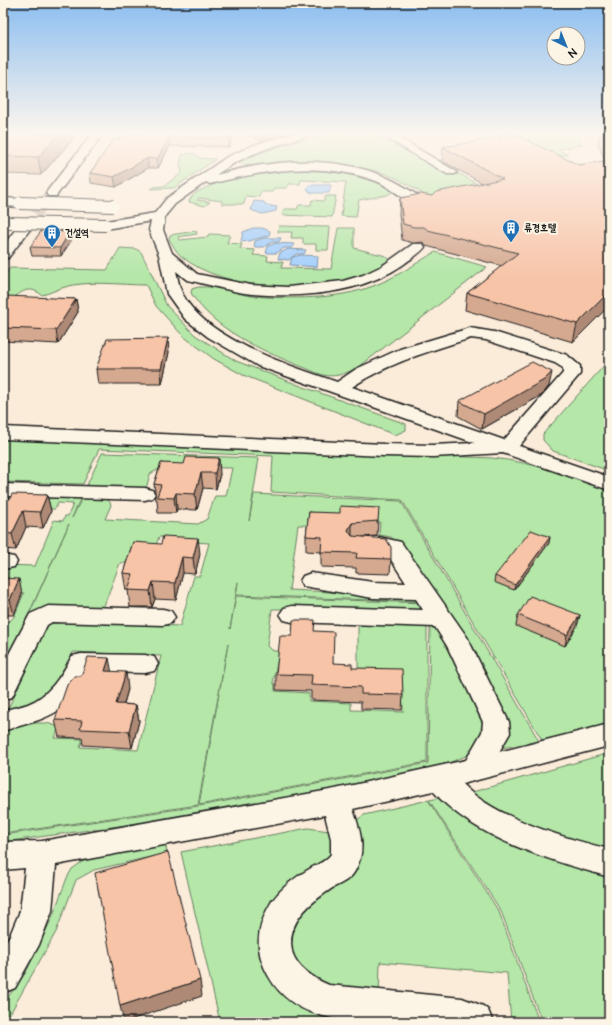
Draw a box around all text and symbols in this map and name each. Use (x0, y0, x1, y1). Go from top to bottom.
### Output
north arrow (546, 26, 586, 66)
text: N (565, 45, 580, 61)
building icon: 류경호텔 (501, 218, 521, 243)
place label: 류경호텔 (524, 221, 556, 235)
building icon: 건설역 (42, 223, 62, 248)
place label: 건설역 (65, 226, 89, 240)

